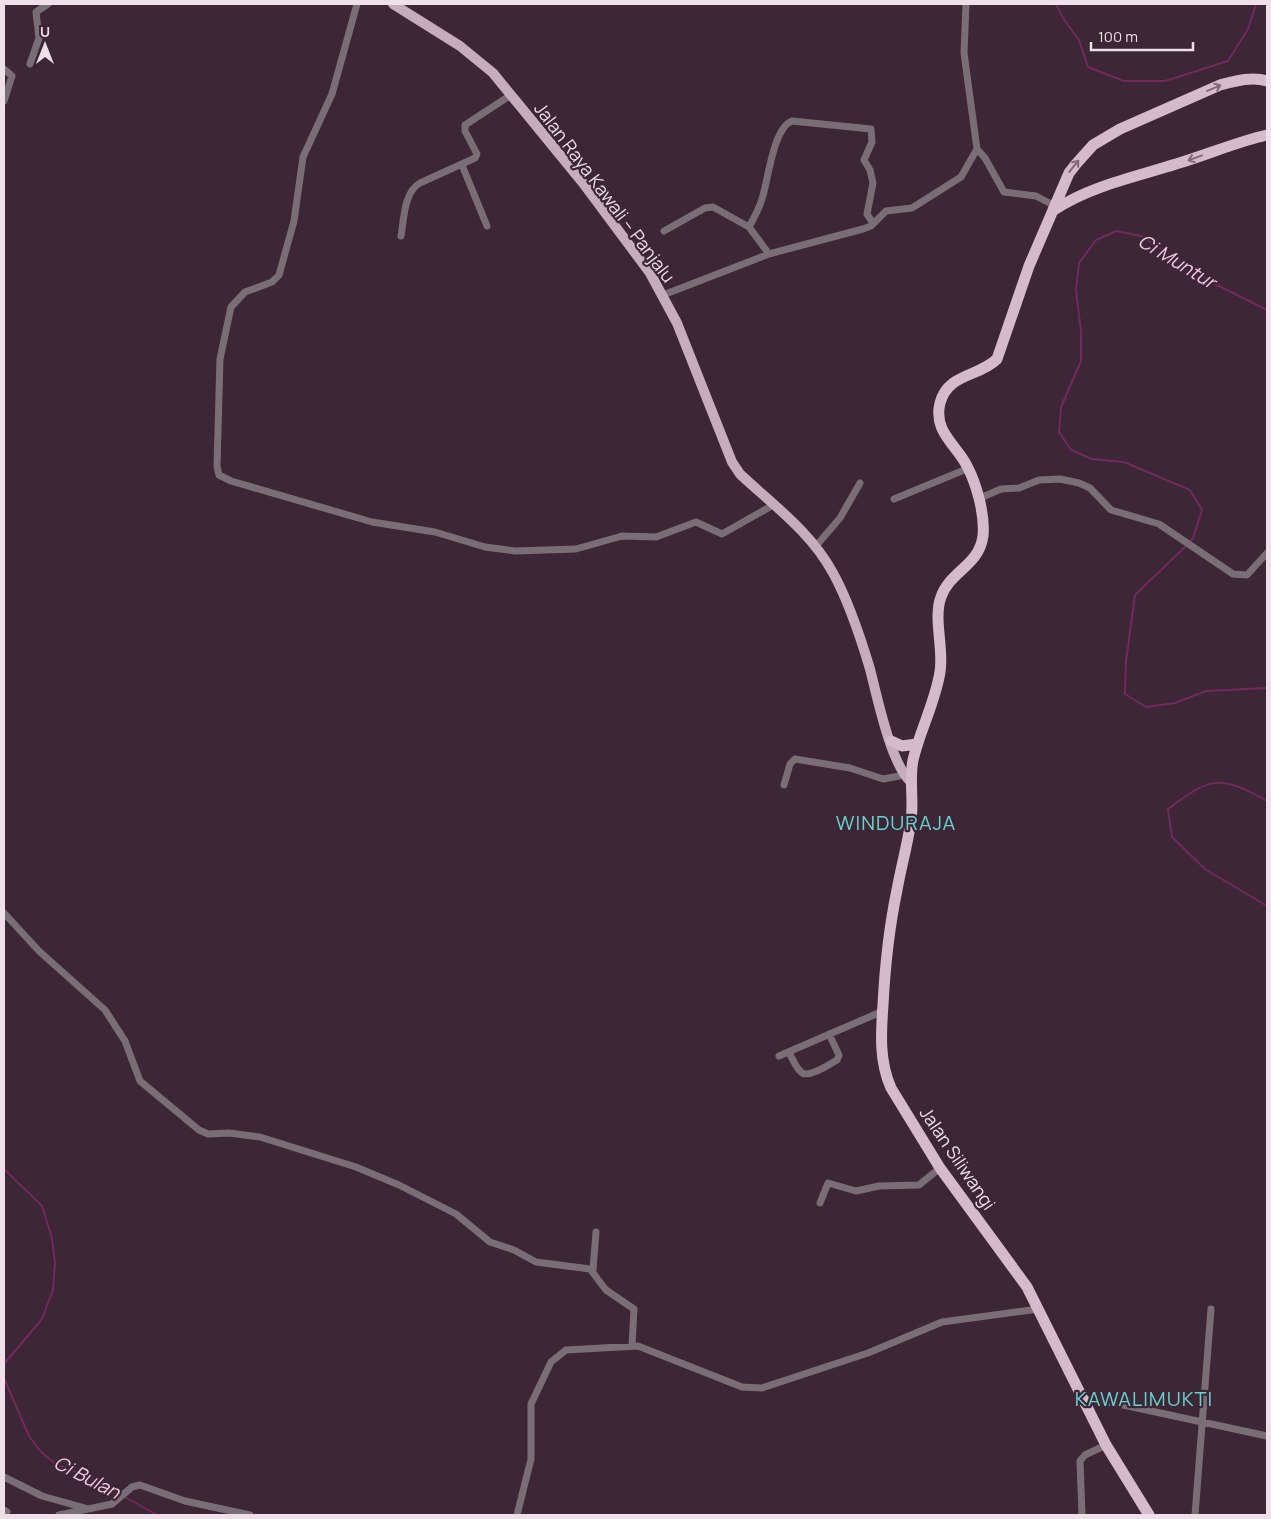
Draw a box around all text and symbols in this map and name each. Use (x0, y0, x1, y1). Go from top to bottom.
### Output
north arrow (20, 20, 70, 70)
scale bar (1091, 20, 1194, 52)
text: U (40, 22, 50, 41)
text: 100 m (1098, 26, 1138, 47)
one-way arrow (1206, 82, 1221, 92)
street label: Jalan Raya Kawali – Panjalu (529, 97, 681, 287)
one-way arrow (1188, 154, 1203, 163)
one-way arrow (1069, 160, 1080, 173)
water label: Ci Muntur (1133, 228, 1222, 295)
district label: WINDURAJA (836, 809, 956, 836)
street label: Jalan Siliwangi (915, 1102, 1001, 1214)
district label: KAWALIMUKTI (1075, 1385, 1213, 1412)
water label: Ci Bulan (49, 1449, 125, 1505)

